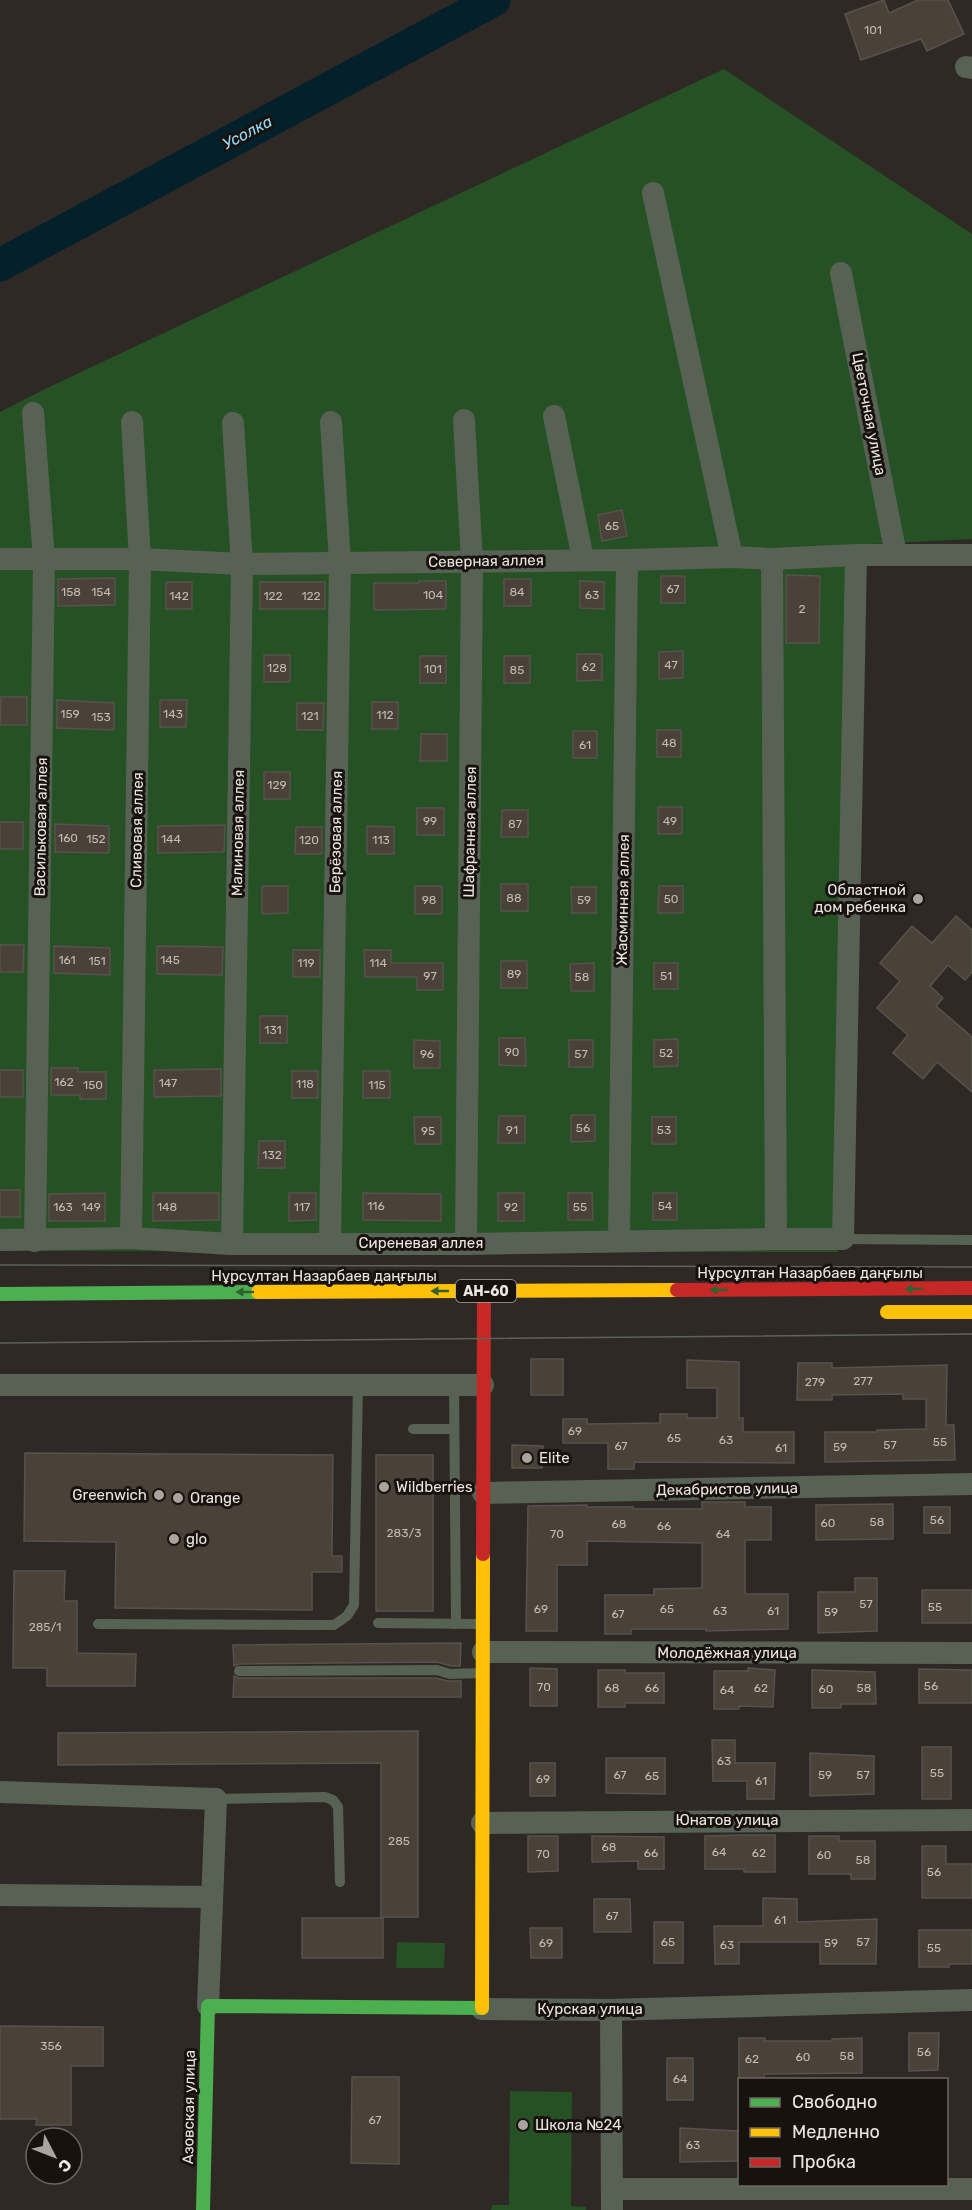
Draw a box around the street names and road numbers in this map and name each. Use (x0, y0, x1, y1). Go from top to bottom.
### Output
street label: Цветочная улица (848, 351, 890, 477)
street label: Северная аллея (428, 551, 544, 571)
street label: Васильковая аллея (31, 757, 51, 897)
street label: Шафранная аллея (460, 766, 480, 898)
street label: Малиновая аллея (228, 770, 248, 896)
street label: Берёзовая аллея (326, 771, 346, 893)
street label: Сливовая аллея (127, 772, 147, 888)
street label: Жасминная аллея (613, 834, 633, 966)
street label: Сиреневая аллея (359, 1234, 483, 1252)
street label: Нұрсұлтан Назарбаев даңғылы (697, 1264, 923, 1282)
street label: Нұрсұлтан Назарбаев даңғылы (211, 1267, 437, 1285)
road number: АН-60 (456, 1280, 516, 1302)
street label: Декабристов улица (656, 1479, 798, 1499)
street label: Молодёжная улица (657, 1644, 797, 1662)
street label: Юнатов улица (675, 1811, 779, 1829)
street label: Курская улица (537, 2000, 643, 2018)
street label: Азовская улица (179, 2050, 199, 2164)

